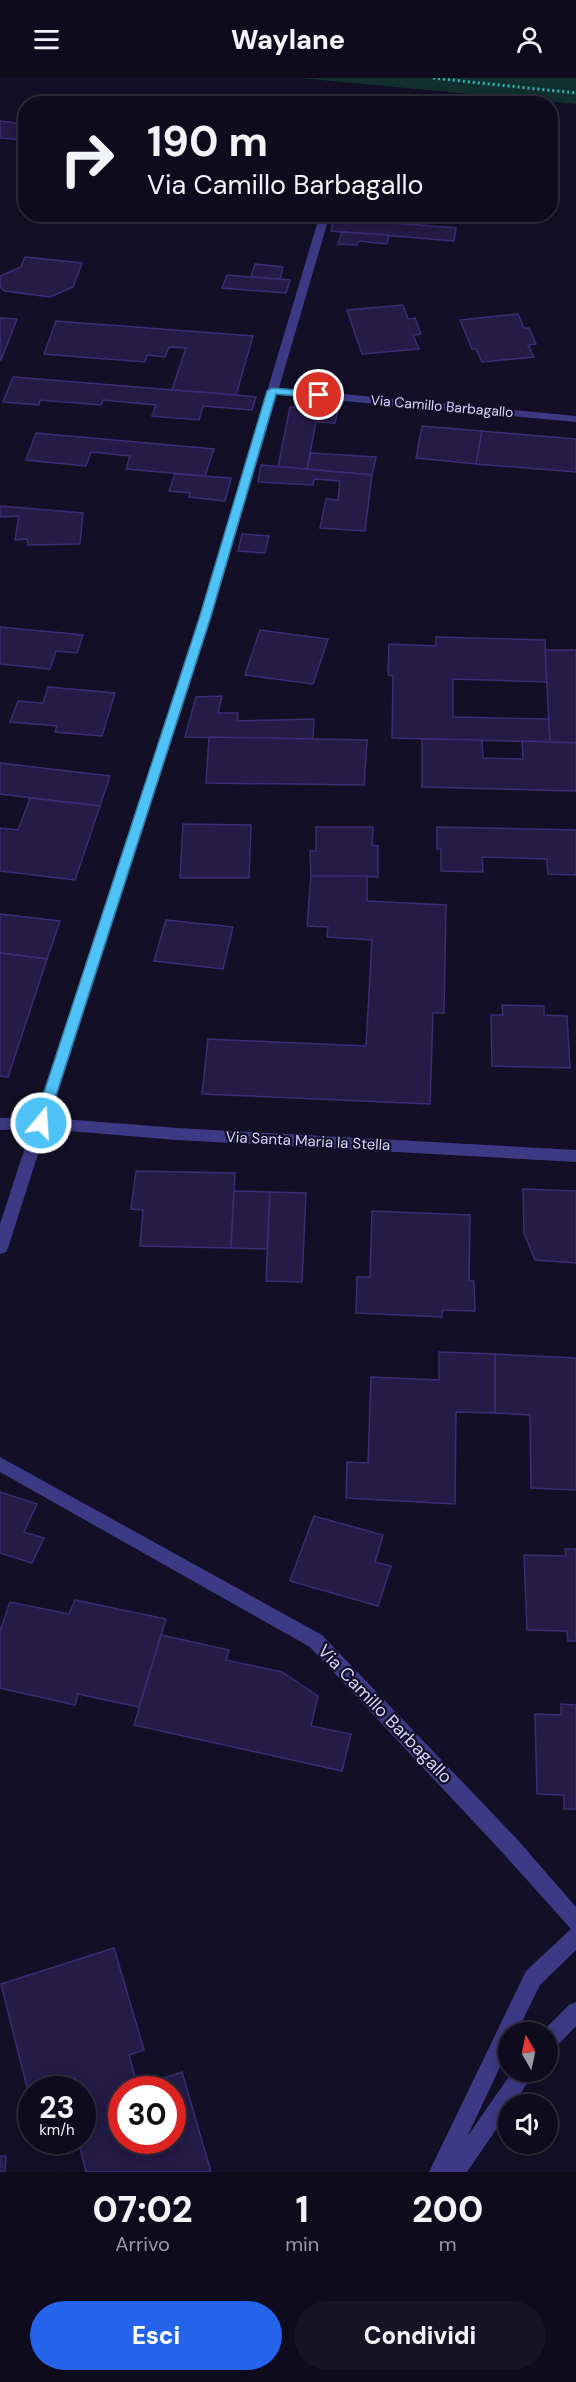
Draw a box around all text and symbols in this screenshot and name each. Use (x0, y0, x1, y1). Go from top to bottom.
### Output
text: Waylane (231, 22, 345, 57)
icon: menu (30, 23, 63, 56)
icon: person (513, 23, 546, 56)
text: 190 m (147, 114, 268, 169)
icon: right (48, 120, 126, 198)
text: Via Camillo Barbagallo (147, 167, 424, 202)
pin (293, 369, 344, 420)
icon: arrive (302, 378, 335, 411)
street label: Via Camillo Barbagallo (370, 391, 514, 421)
position arrow (9, 1091, 73, 1155)
street label: Via Santa Maria la Stella (225, 1127, 391, 1155)
street label: Via Camillo Barbagallo (312, 1639, 458, 1789)
north arrow (498, 2022, 558, 2082)
map controls (498, 2022, 558, 2154)
speed limit sign: 30 (108, 2076, 186, 2154)
text: 23 (39, 2088, 75, 2127)
button: sound (498, 2094, 558, 2154)
text: km/h (39, 2120, 75, 2140)
text: 07:02 (93, 2186, 193, 2233)
text: 1 (296, 2186, 309, 2233)
text: 200 (412, 2186, 483, 2233)
text: Arrivo (115, 2231, 170, 2257)
text: min (285, 2231, 319, 2257)
text: m (439, 2231, 457, 2257)
button: Esci (30, 2301, 282, 2370)
button: Condividi (294, 2301, 546, 2370)

